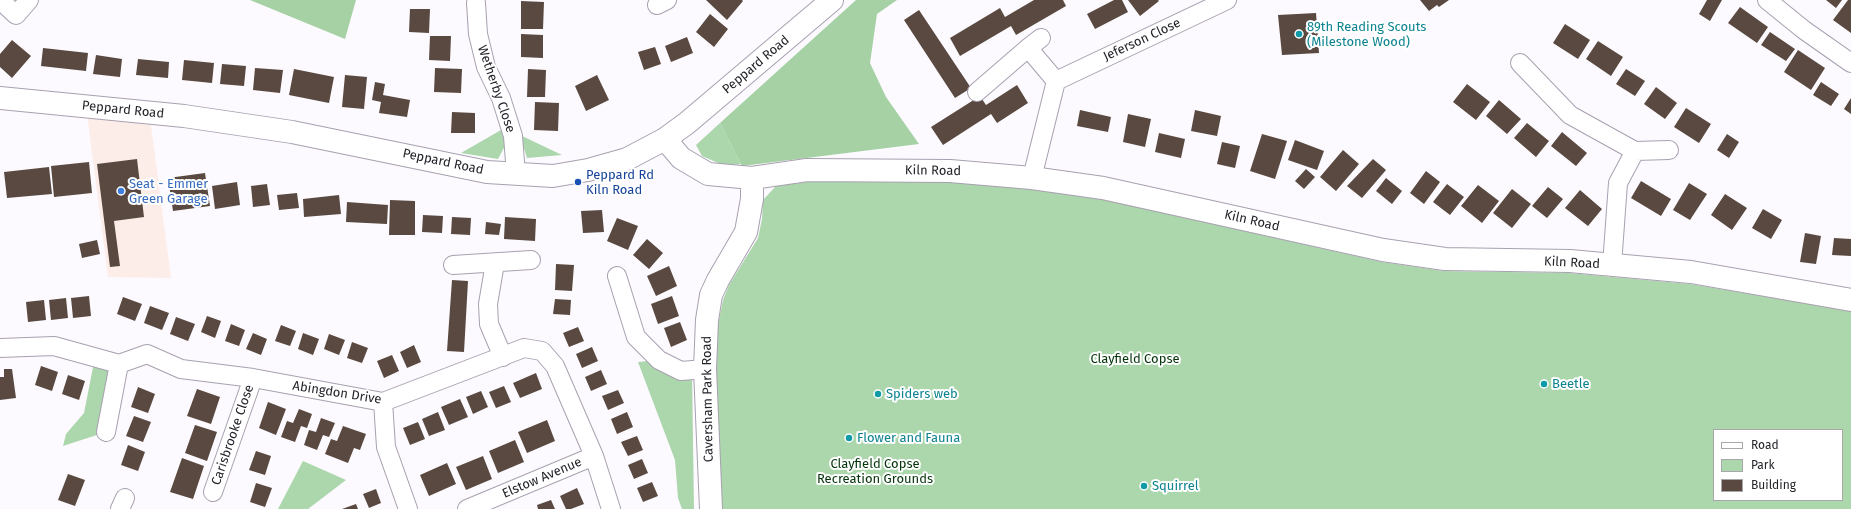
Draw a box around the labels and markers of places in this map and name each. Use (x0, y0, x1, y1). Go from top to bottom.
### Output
place label: 89th Reading Scouts (Milestone Wood) (1307, 19, 1426, 50)
marker: 89th Reading Scouts (Milestone Wood) (1294, 29, 1304, 39)
place label: Peppard Rd Kiln Road (586, 167, 654, 198)
place label: Seat - Emmer Green Garage (129, 176, 208, 207)
marker: Peppard Rd Kiln Road (573, 177, 583, 187)
marker: Seat - Emmer Green Garage (116, 186, 126, 196)
place label: Beetle (1552, 376, 1589, 392)
marker: Beetle (1539, 379, 1549, 389)
place label: Spiders web (886, 386, 958, 402)
marker: Spiders web (873, 389, 883, 399)
place label: Flower and Fauna (857, 430, 960, 446)
marker: Flower and Fauna (844, 433, 854, 443)
place label: Squirrel (1152, 478, 1199, 494)
marker: Squirrel (1139, 481, 1149, 491)

